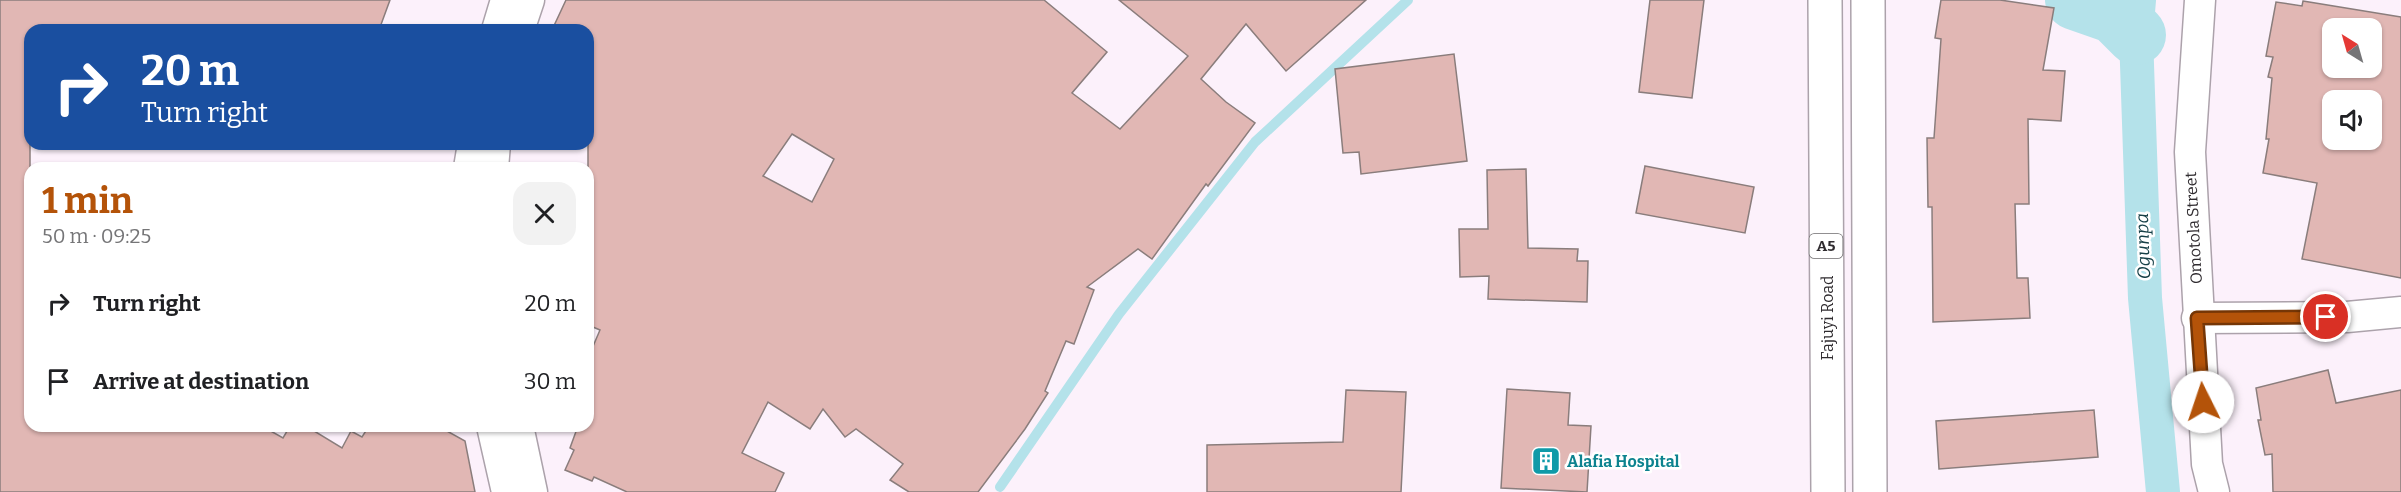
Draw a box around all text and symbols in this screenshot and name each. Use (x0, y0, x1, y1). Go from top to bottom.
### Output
north arrow (2322, 18, 2382, 78)
map controls (2322, 18, 2382, 150)
text: 20 m (141, 46, 239, 96)
icon: right (42, 48, 120, 126)
button: sound (2322, 90, 2382, 150)
text: Turn right (141, 97, 268, 129)
street label: Omotola Street (2181, 171, 2206, 285)
text: 1 min (42, 179, 133, 223)
button: close (513, 182, 576, 245)
water label: Ogunpa (2131, 212, 2155, 280)
text: 50 m · 09:25 (42, 224, 151, 248)
road number: A5 (1810, 234, 1842, 258)
street label: Fajuyi Road (1818, 275, 1837, 361)
icon: right (42, 287, 75, 320)
text: Turn right (93, 290, 201, 317)
text: 20 m (525, 290, 576, 317)
pin (2300, 291, 2351, 342)
icon: arrive (2309, 300, 2342, 333)
icon: arrive (42, 365, 75, 398)
text: Arrive at destination (93, 368, 309, 395)
text: 30 m (524, 368, 576, 395)
position arrow (2171, 370, 2235, 434)
building icon: Alafia Hospital (1530, 445, 1562, 477)
place label: Alafia Hospital (1567, 452, 1680, 471)

